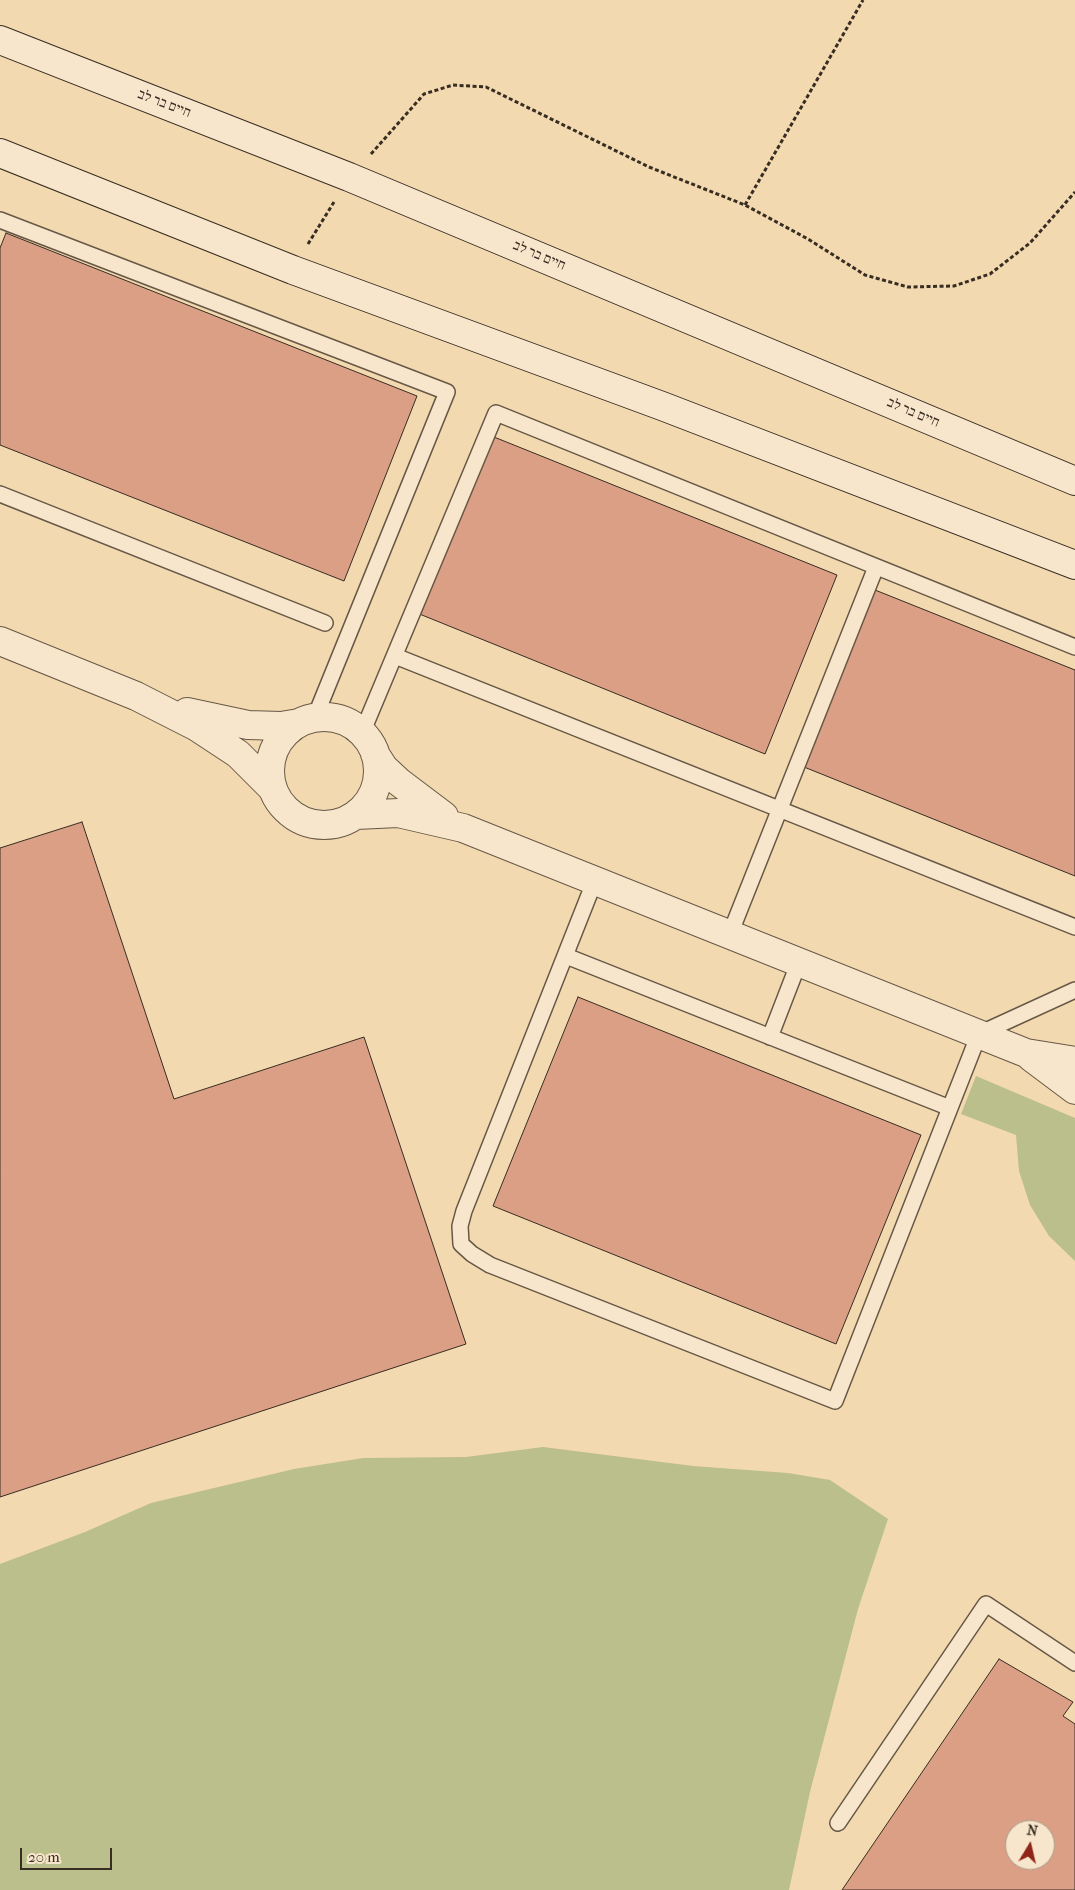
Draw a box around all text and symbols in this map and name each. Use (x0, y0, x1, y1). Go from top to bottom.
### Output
street label: חיים בר לב (135, 86, 193, 122)
street label: חיים בר לב (510, 237, 568, 275)
street label: חיים בר לב (884, 394, 942, 432)
north arrow (1005, 1820, 1055, 1870)
text: N (1026, 1821, 1039, 1840)
scale bar (22, 1838, 115, 1870)
text: 20 m (28, 1848, 60, 1866)

